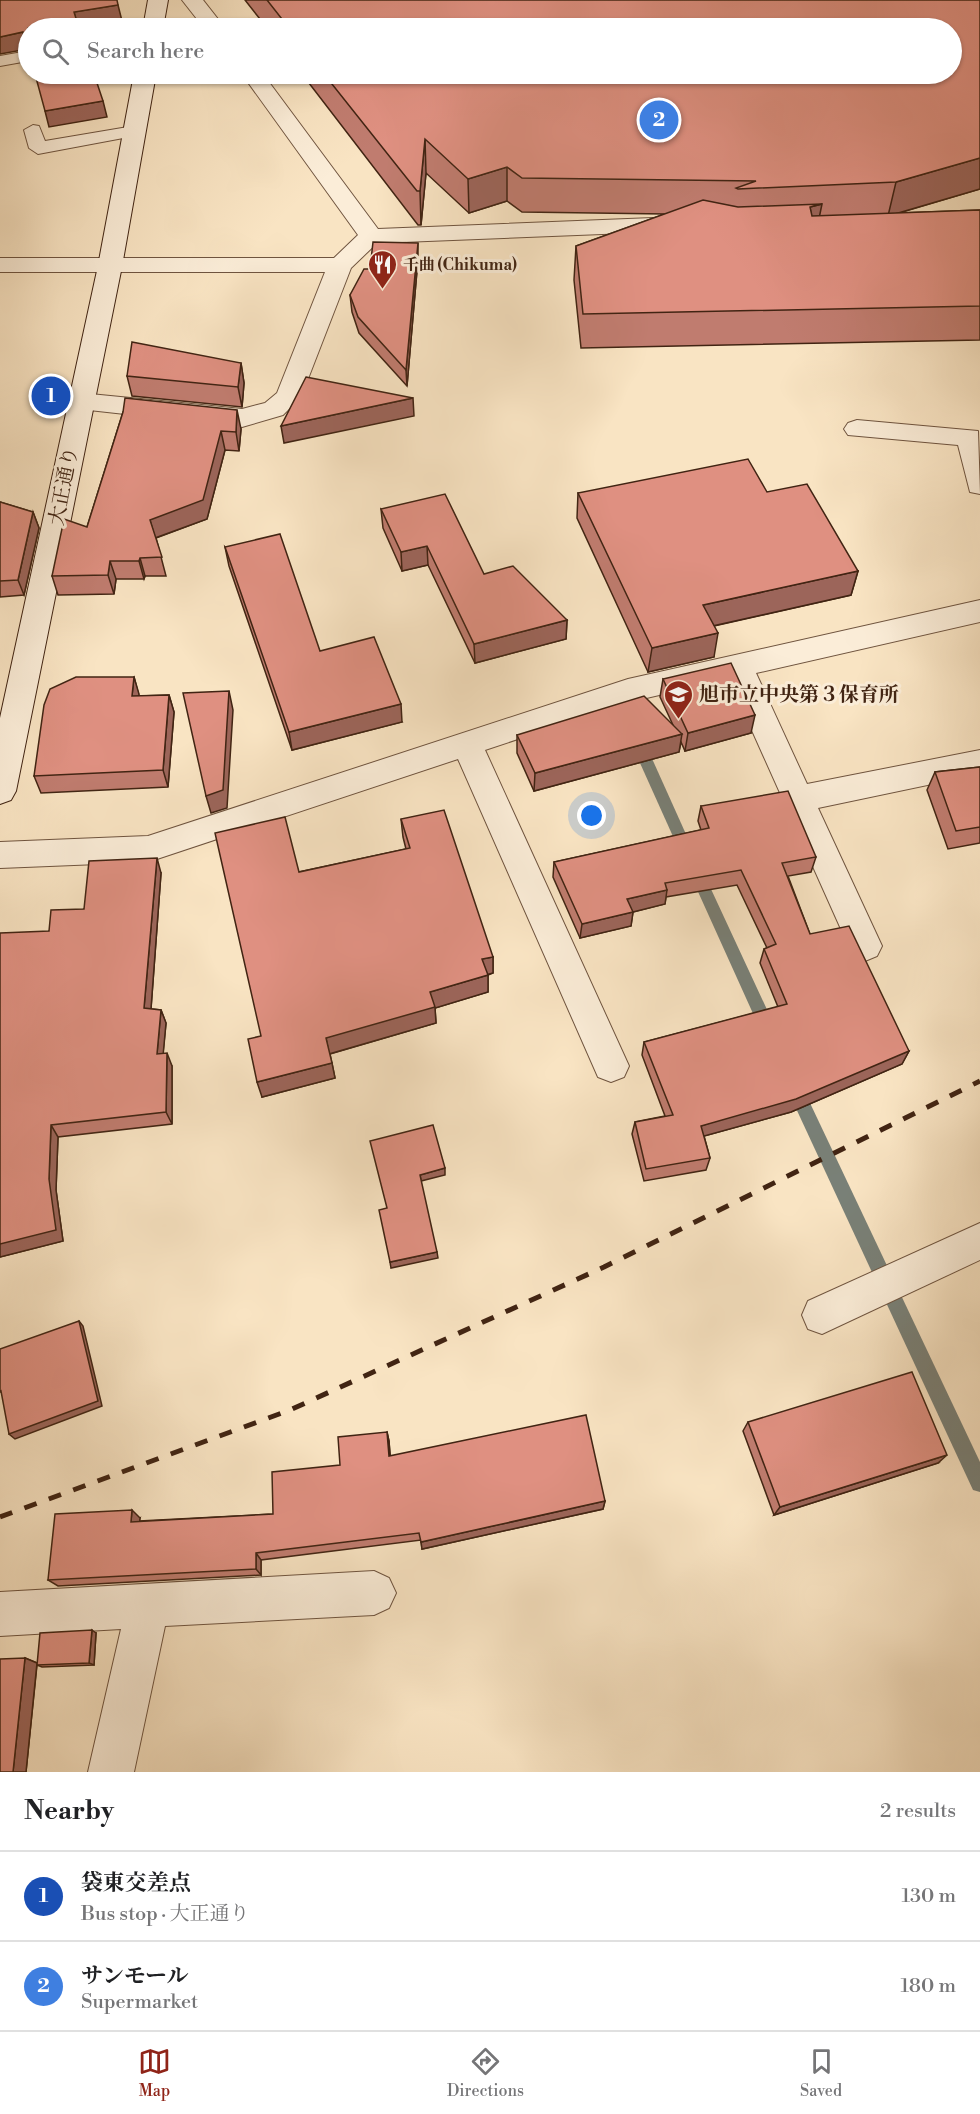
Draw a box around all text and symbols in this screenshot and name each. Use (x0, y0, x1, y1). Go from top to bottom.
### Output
search box (18, 18, 962, 84)
icon: search (39, 35, 72, 68)
text: Search here (87, 38, 204, 65)
pin: 2 (640, 98, 678, 142)
restaurant icon: 千曲 (Chikuma) (366, 248, 398, 290)
place label: 千曲 (Chikuma) (403, 255, 517, 275)
pin: 1 (32, 374, 70, 418)
street label: 大正通り (45, 445, 84, 528)
school or university icon: 旭市立中央第３保育所 (662, 678, 694, 720)
place label: 旭市立中央第３保育所 (699, 683, 899, 708)
your location (577, 801, 606, 830)
text: Nearby (24, 1795, 114, 1827)
text: 2 results (880, 1799, 956, 1824)
text: 袋東交差点 (81, 1870, 191, 1897)
text: 1 (39, 1884, 48, 1909)
text: 130 m (901, 1884, 956, 1909)
text: Bus stop · 大正通り (81, 1902, 249, 1927)
text: サンモール (81, 1963, 189, 1990)
text: 2 (37, 1974, 50, 1999)
text: 180 m (901, 1974, 956, 1999)
text: Supermarket (81, 1990, 198, 2015)
tab: Map (138, 2045, 171, 2101)
tab: Directions (447, 2045, 524, 2101)
tab: Saved (800, 2045, 842, 2101)

